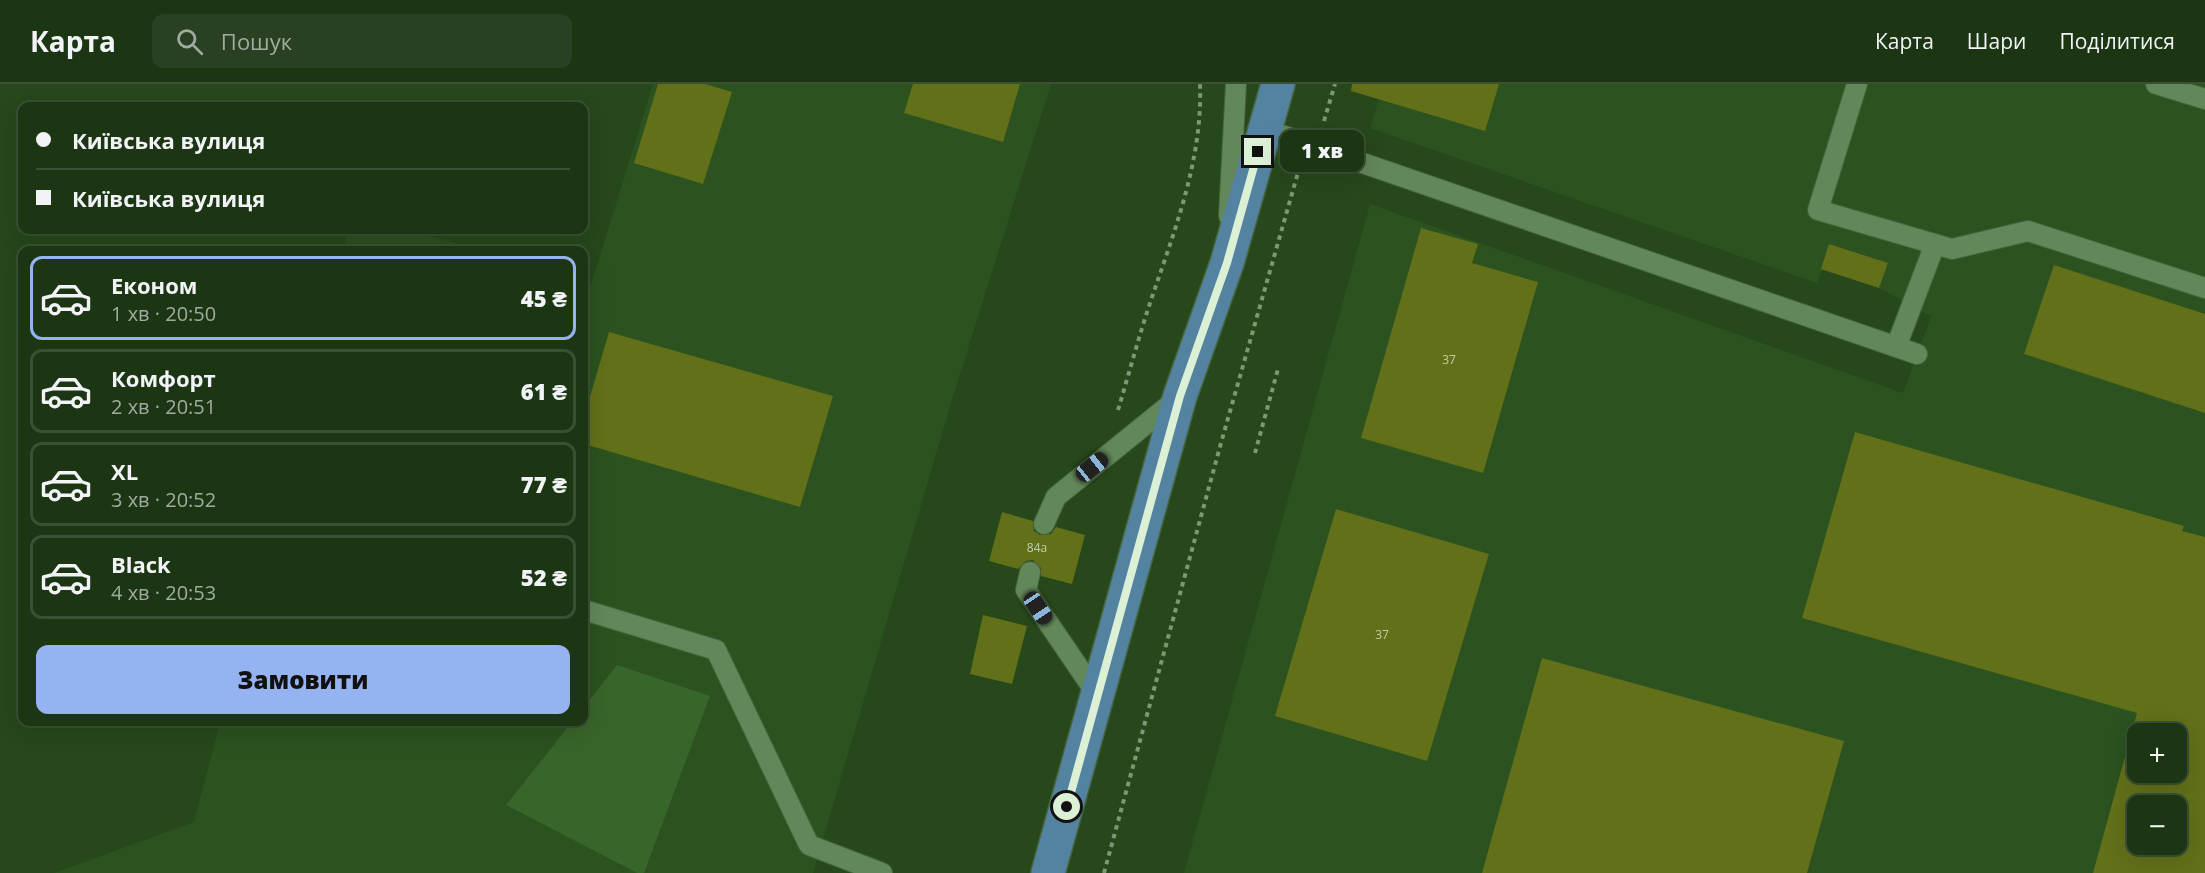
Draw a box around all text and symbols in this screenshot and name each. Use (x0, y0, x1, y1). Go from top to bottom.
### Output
search box (152, 14, 572, 68)
text: Карта (30, 22, 116, 60)
icon: search (173, 25, 206, 58)
text: Пошук (221, 26, 292, 56)
text: Карта (1875, 27, 1934, 55)
text: Шари (1967, 27, 2026, 55)
text: Поділитися (2059, 27, 2175, 55)
text: Київська вулиця (72, 125, 265, 155)
callout: 1 хв (1279, 131, 1363, 173)
text: 1 хв (1301, 137, 1343, 164)
route end (1244, 138, 1271, 165)
text: Київська вулиця (72, 183, 265, 213)
text: Економ (111, 270, 197, 300)
icon: car (39, 271, 93, 325)
text: 45 ₴ (521, 283, 567, 313)
text: 1 хв · 20:50 (111, 300, 216, 327)
house number: 37 (1442, 351, 1456, 368)
text: Комфорт (111, 363, 216, 393)
icon: car (39, 364, 93, 418)
text: 61 ₴ (521, 376, 567, 406)
text: 2 хв · 20:51 (111, 393, 216, 420)
car (1072, 449, 1112, 485)
text: XL (111, 456, 138, 486)
icon: car (39, 457, 93, 511)
text: 77 ₴ (521, 469, 567, 499)
text: 3 хв · 20:52 (111, 486, 216, 513)
house number: 84а (1027, 539, 1047, 556)
text: Black (111, 549, 171, 579)
icon: car (39, 550, 93, 604)
text: 52 ₴ (521, 562, 567, 592)
text: 4 хв · 20:53 (111, 579, 216, 606)
car (1020, 588, 1056, 628)
house number: 37 (1375, 626, 1389, 643)
button: Замовити (36, 645, 570, 714)
map controls (2127, 723, 2187, 855)
button: + (2127, 723, 2187, 783)
route start (1053, 793, 1080, 820)
button: − (2127, 795, 2187, 855)

